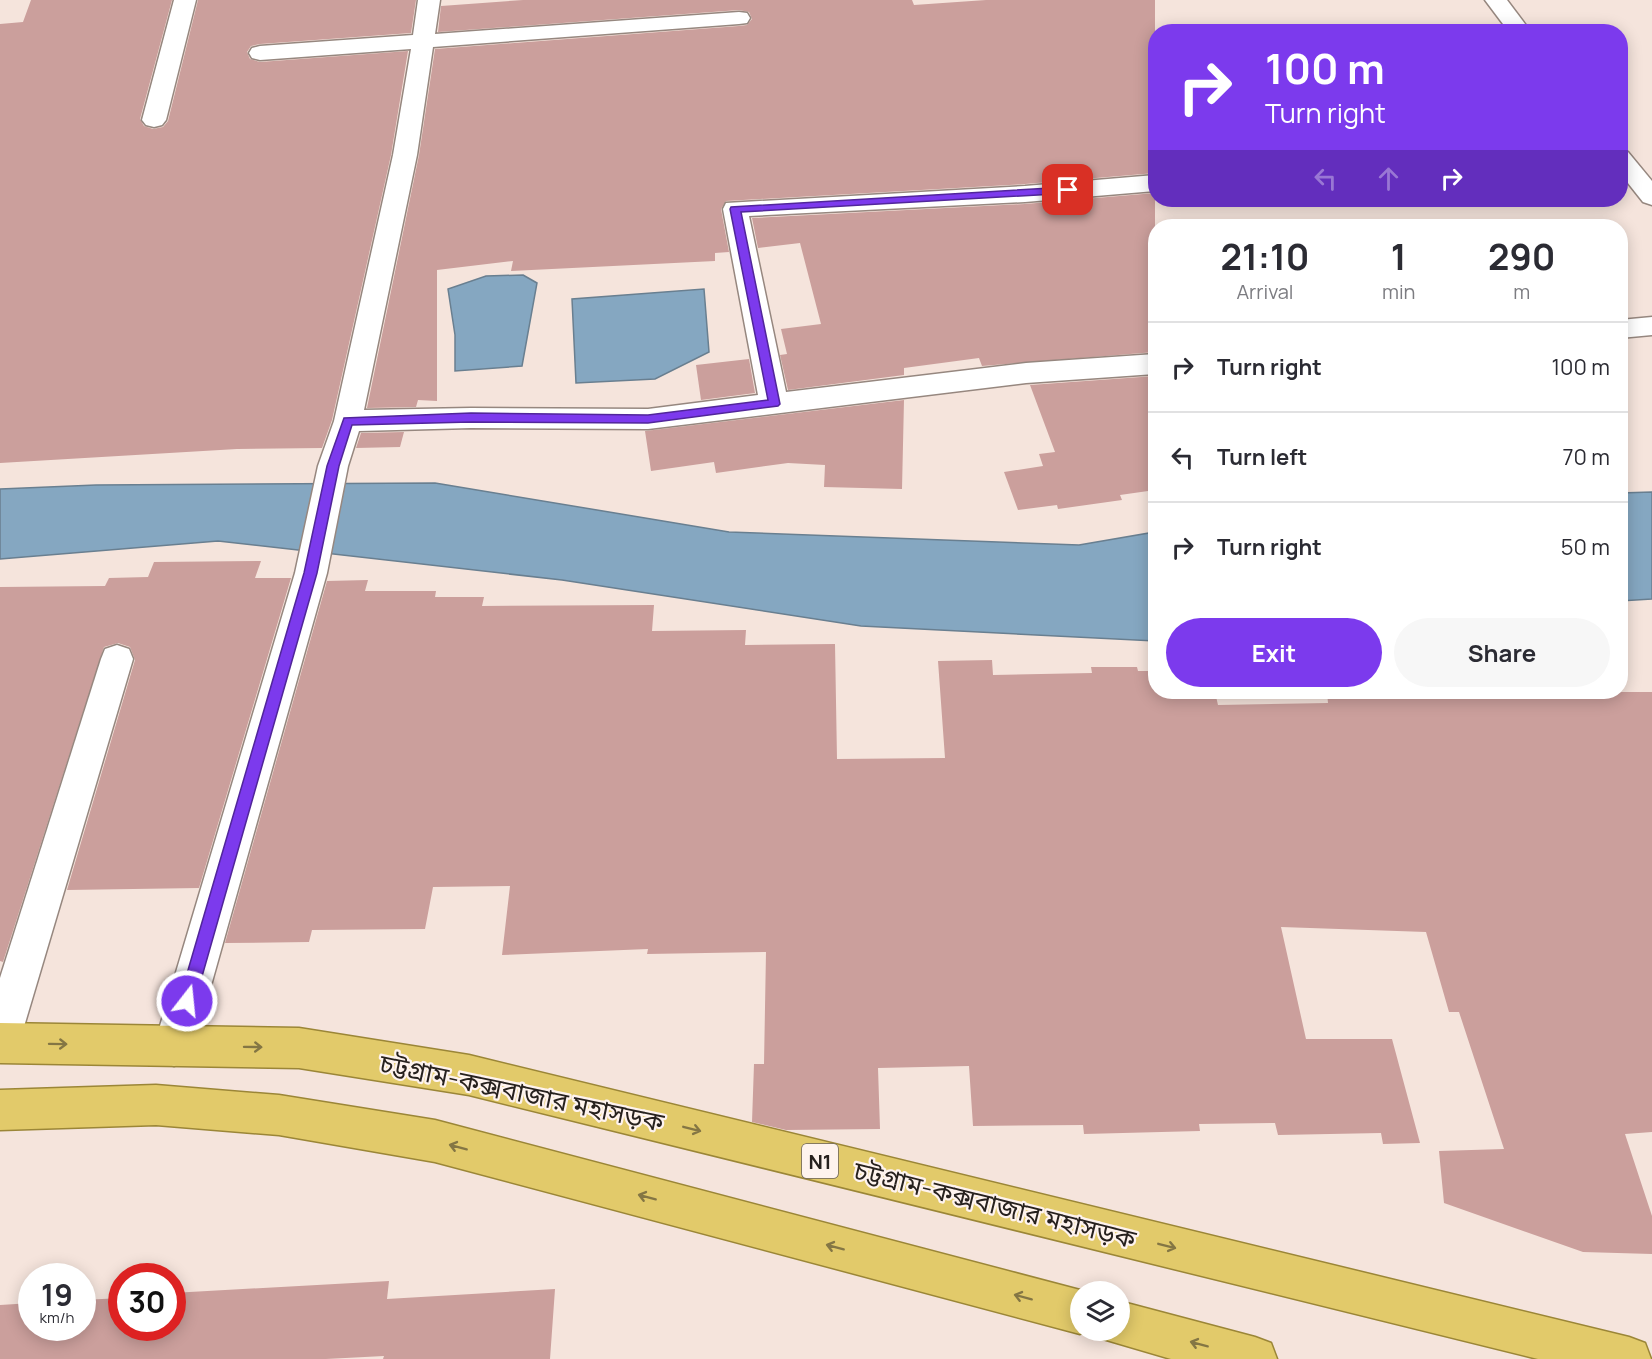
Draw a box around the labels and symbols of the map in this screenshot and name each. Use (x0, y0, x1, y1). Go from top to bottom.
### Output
pin (1042, 164, 1093, 215)
position arrow (155, 969, 219, 1033)
one-way arrow (48, 1038, 68, 1050)
one-way arrow (243, 1041, 263, 1053)
street label: চট্টগ্রাম-কক্সবাজার মহাসড়ক (376, 1044, 668, 1140)
one-way arrow (682, 1124, 701, 1136)
one-way arrow (449, 1141, 468, 1152)
road number: N1 (802, 1144, 838, 1178)
street label: চট্টগ্রাম-কক্সবাজার মহাসড়ক (849, 1151, 1141, 1257)
one-way arrow (637, 1191, 656, 1202)
one-way arrow (1157, 1240, 1176, 1252)
one-way arrow (826, 1241, 845, 1252)
speed limit sign: 30 (108, 1263, 186, 1341)
one-way arrow (1014, 1291, 1033, 1303)
one-way arrow (1190, 1338, 1209, 1349)

